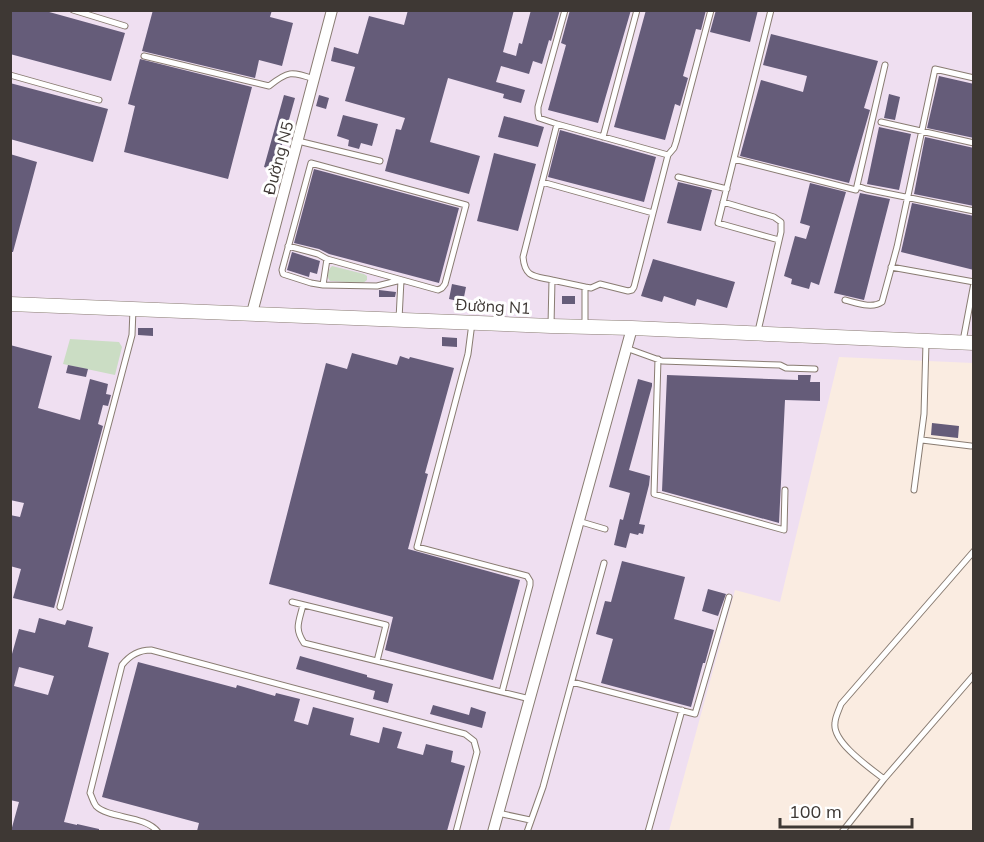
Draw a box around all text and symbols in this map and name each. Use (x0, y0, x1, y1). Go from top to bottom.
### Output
street label: Đường N5 (259, 119, 297, 197)
street label: Đường N1 (455, 294, 531, 318)
scale bar (780, 791, 912, 829)
text: 100 m (789, 800, 842, 823)

